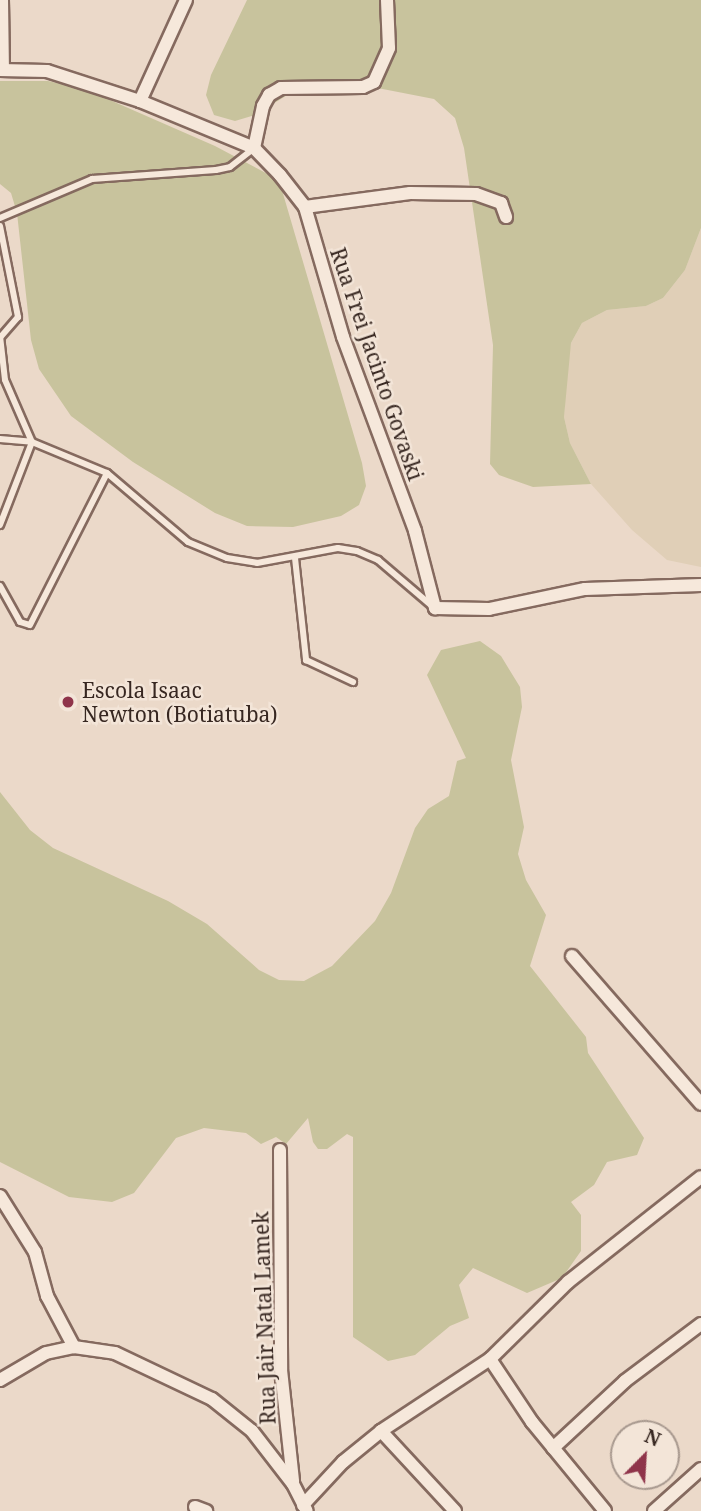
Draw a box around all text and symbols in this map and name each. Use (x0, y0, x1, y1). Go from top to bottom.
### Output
street label: Rua Frei Jacinto Govaski (325, 244, 429, 484)
place label: Escola Isaac Newton (Botiatuba) (82, 677, 278, 727)
marker: Escola Isaac Newton (Botiatuba) (60, 694, 76, 710)
street label: Rua Jair Natal Lamek (248, 1211, 280, 1425)
north arrow (610, 1420, 680, 1490)
text: N (641, 1423, 665, 1453)

